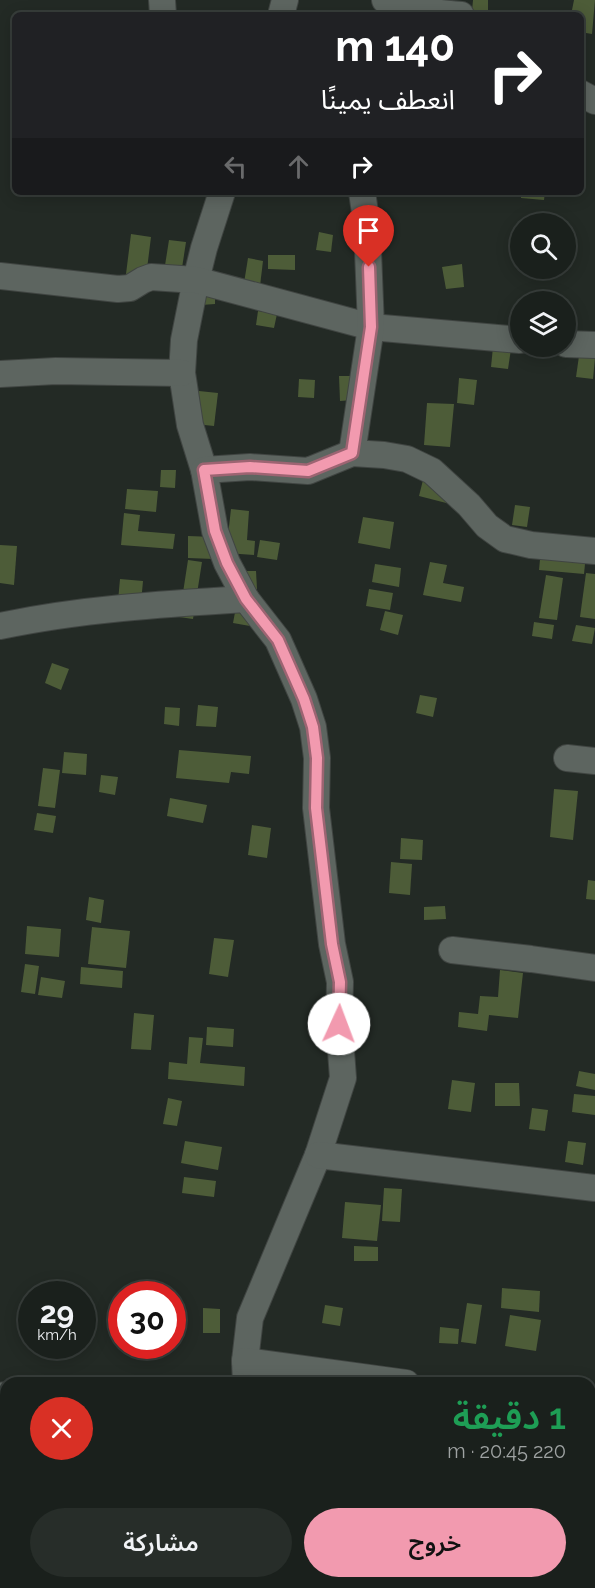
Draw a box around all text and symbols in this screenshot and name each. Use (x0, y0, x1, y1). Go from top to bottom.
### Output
text: 140 m (335, 22, 455, 71)
icon: right (476, 36, 554, 114)
text: انعطف يمينًا (321, 84, 455, 115)
icon: left (219, 150, 252, 183)
icon: ahead (282, 150, 315, 183)
icon: right (345, 150, 378, 183)
pin (343, 205, 394, 267)
map controls (510, 213, 576, 357)
button: search (510, 213, 576, 279)
icon: arrive (352, 214, 385, 247)
button: layers (510, 291, 576, 357)
position arrow (307, 992, 371, 1056)
speed limit sign: 30 (108, 1281, 186, 1359)
text: 29 (40, 1295, 74, 1330)
text: km/h (37, 1326, 77, 1344)
text: 1 دقيقة (453, 1395, 566, 1437)
button: close (30, 1397, 93, 1460)
text: 220 m · 20:45 (447, 1439, 566, 1463)
button: مشاركة (30, 1508, 292, 1577)
button: خروج (304, 1508, 566, 1577)

